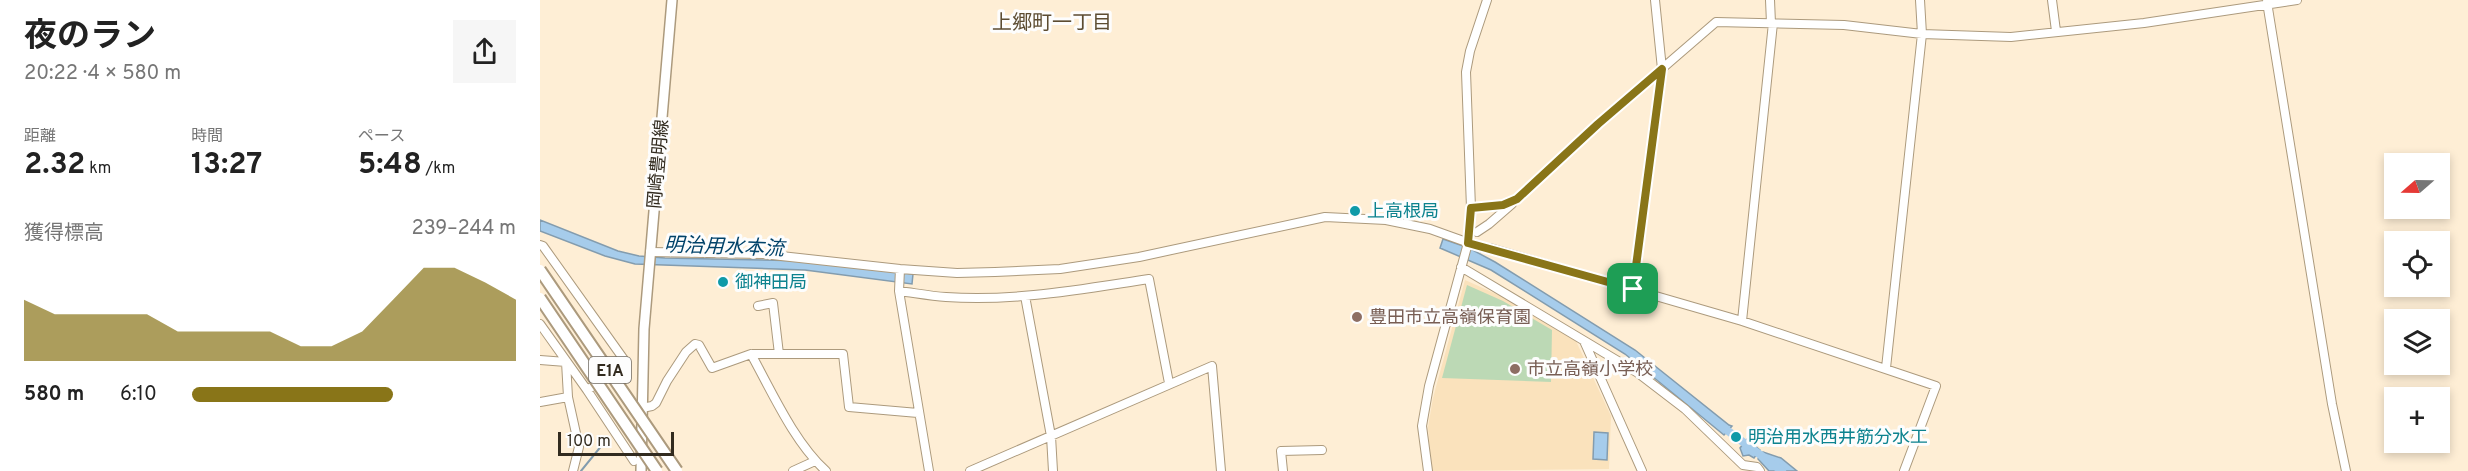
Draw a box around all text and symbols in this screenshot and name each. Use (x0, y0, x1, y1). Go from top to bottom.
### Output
district label: 上郷町一丁目 (992, 11, 1112, 37)
text: 夜のラン (24, 17, 156, 59)
button: share (453, 20, 516, 83)
text: 20:22 · 4 × 580 m (24, 61, 181, 87)
street label: 岡崎豊明線 (644, 118, 675, 210)
text: 距離 (24, 127, 56, 147)
text: 時間 (191, 127, 223, 147)
text: ペース (358, 127, 405, 147)
text: 2.32 (24, 147, 85, 184)
text: 13:27 (191, 147, 262, 184)
text: 5:48 (358, 147, 422, 184)
north arrow (2384, 153, 2450, 219)
map controls (2384, 153, 2450, 453)
text: km (85, 159, 111, 179)
text: /km (422, 159, 455, 179)
place label: 上高根局 (1367, 201, 1439, 224)
marker: 上高根局 (1348, 204, 1362, 218)
text: 239–244 m (411, 216, 516, 242)
text: 獲得標高 (24, 221, 104, 247)
button: locate (2384, 231, 2450, 297)
water label: 明治用水本流 (664, 233, 787, 263)
pin (1607, 263, 1658, 314)
place label: 御神田局 (735, 272, 807, 295)
icon: arrive (1616, 272, 1649, 305)
marker: 御神田局 (716, 275, 730, 289)
place label: 豊田市立高嶺保育園 (1369, 307, 1531, 330)
button: layers (2384, 309, 2450, 375)
marker: 豊田市立高嶺保育園 (1350, 310, 1364, 324)
road number: E1A (589, 357, 631, 383)
place label: 市立高嶺小学校 (1527, 359, 1653, 382)
marker: 市立高嶺小学校 (1508, 362, 1522, 376)
text: 580 m (24, 382, 84, 408)
text: 6:10 (120, 382, 157, 408)
button: + (2384, 387, 2450, 453)
place label: 明治用水西井筋分水工 (1748, 427, 1928, 450)
scale bar (558, 429, 674, 456)
marker: 明治用水西井筋分水工 (1729, 430, 1743, 444)
text: 100 m (567, 432, 611, 452)

